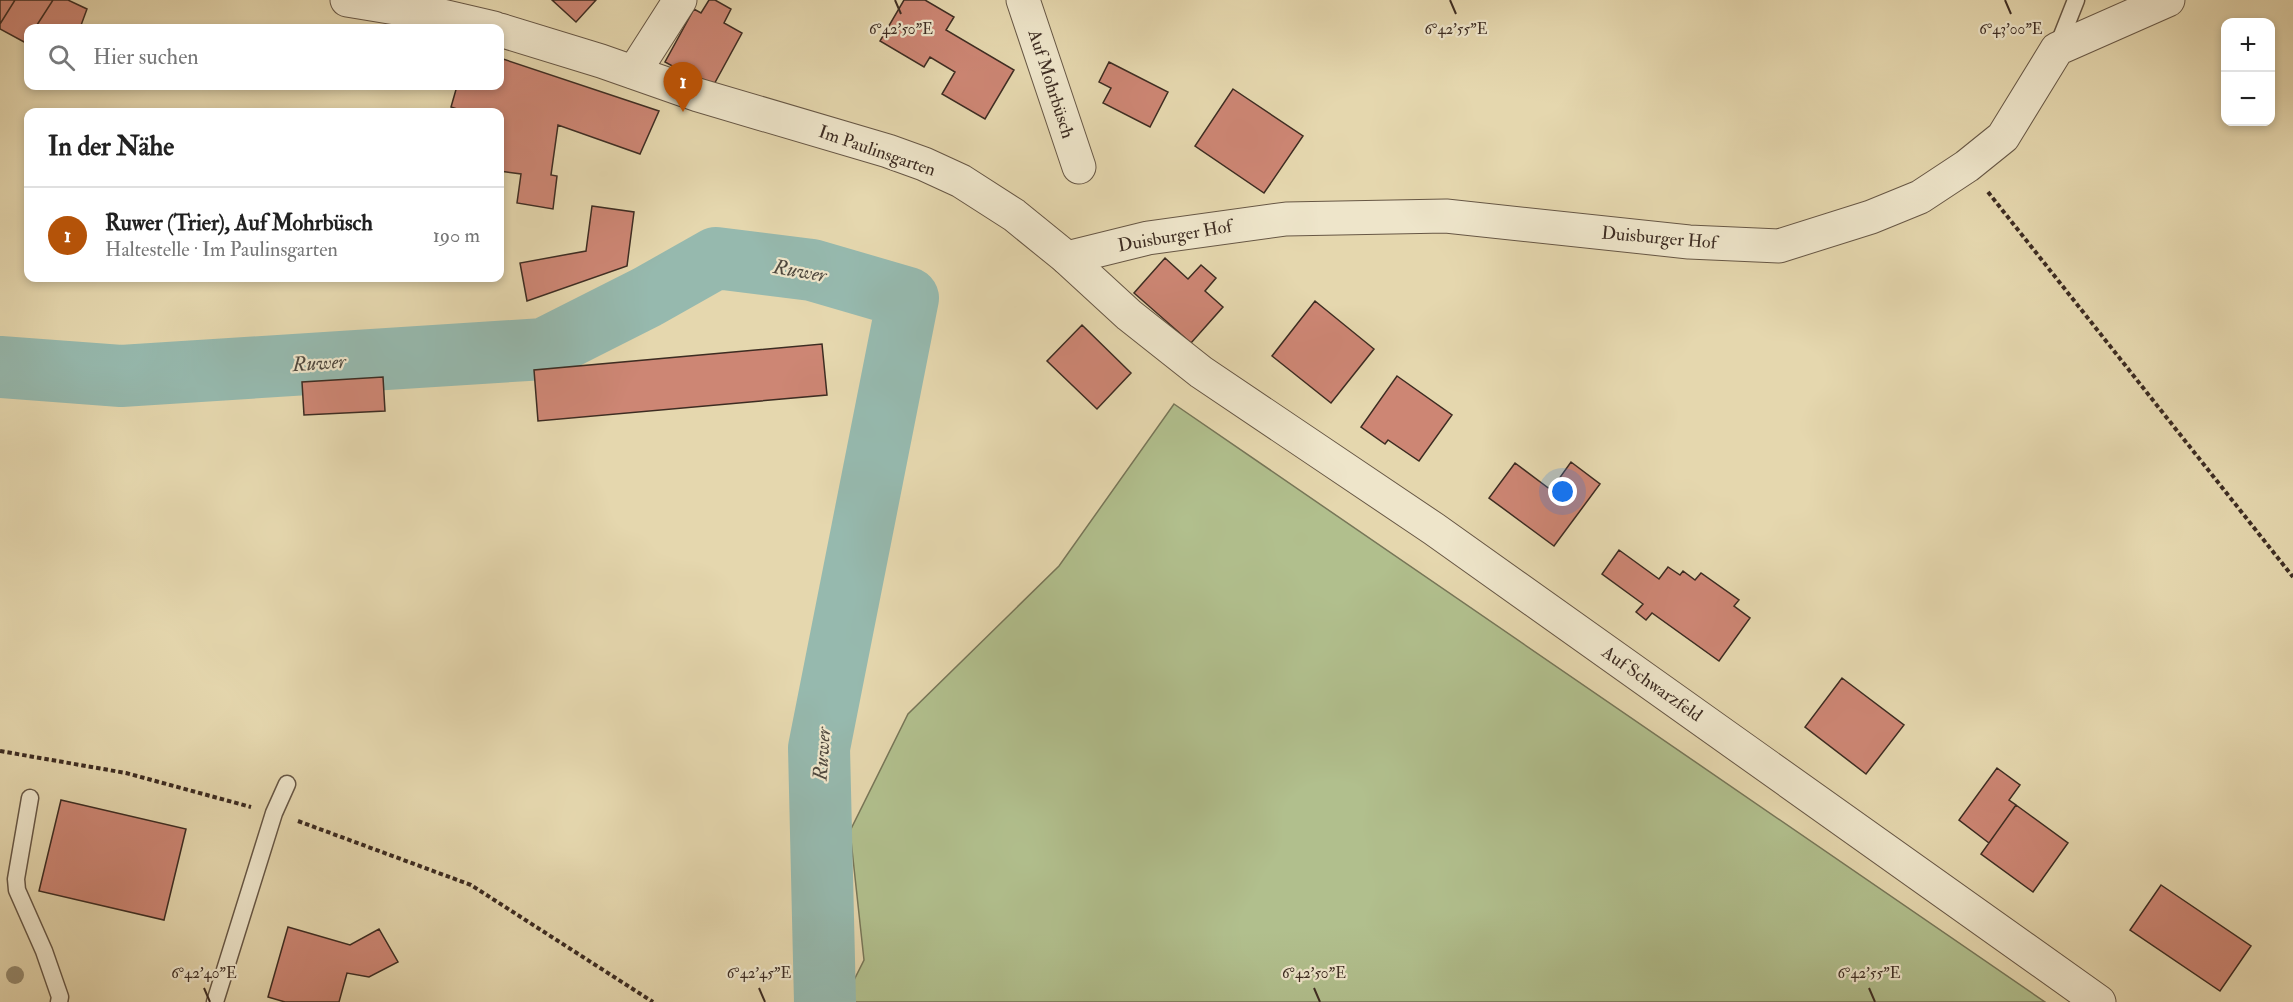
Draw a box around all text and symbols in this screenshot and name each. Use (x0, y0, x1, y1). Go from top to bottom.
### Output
map controls (2221, 18, 2275, 126)
button: + (2221, 18, 2275, 72)
text: 6°42'50"E (869, 20, 933, 39)
text: 6°42'55"E (1425, 20, 1488, 39)
text: 6°43'00"E (1979, 20, 2043, 39)
search box (24, 24, 504, 90)
street label: Auf Mohrbüsch (1022, 26, 1080, 142)
icon: search (45, 41, 78, 74)
text: Hier suchen (93, 43, 199, 71)
pin: 1 (664, 63, 702, 112)
button: − (2221, 72, 2275, 126)
street label: Im Paulinsgarten (815, 120, 939, 182)
text: In der Nähe (48, 131, 174, 163)
text: Ruwer (Trier), Auf Mohrbüsch (105, 209, 373, 237)
street label: Duisburger Hof (1116, 214, 1237, 257)
street label: Duisburger Hof (1600, 222, 1721, 255)
text: 1 (64, 223, 71, 248)
text: 190 m (433, 223, 480, 248)
text: Haltestelle · Im Paulinsgarten (105, 237, 338, 262)
water label: Ruwer (771, 254, 830, 288)
water label: Ruwer (290, 349, 348, 377)
your location (1548, 477, 1577, 506)
street label: Auf Schwarzfeld (1597, 640, 1707, 727)
water label: Ruwer (808, 725, 836, 783)
text: 6°42'40"E (171, 964, 237, 983)
text: 6°42'45"E (727, 964, 791, 983)
text: 6°42'50"E (1282, 964, 1346, 983)
text: 6°42'55"E (1838, 964, 1901, 983)

